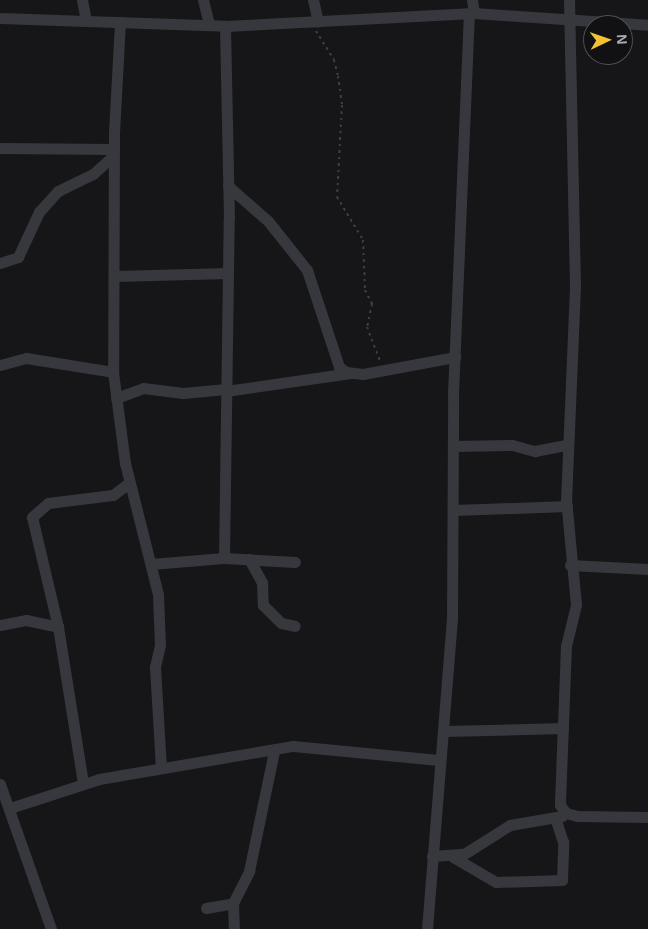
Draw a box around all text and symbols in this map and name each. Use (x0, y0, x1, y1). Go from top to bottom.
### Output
north arrow (583, 15, 633, 65)
text: N (614, 34, 630, 45)

